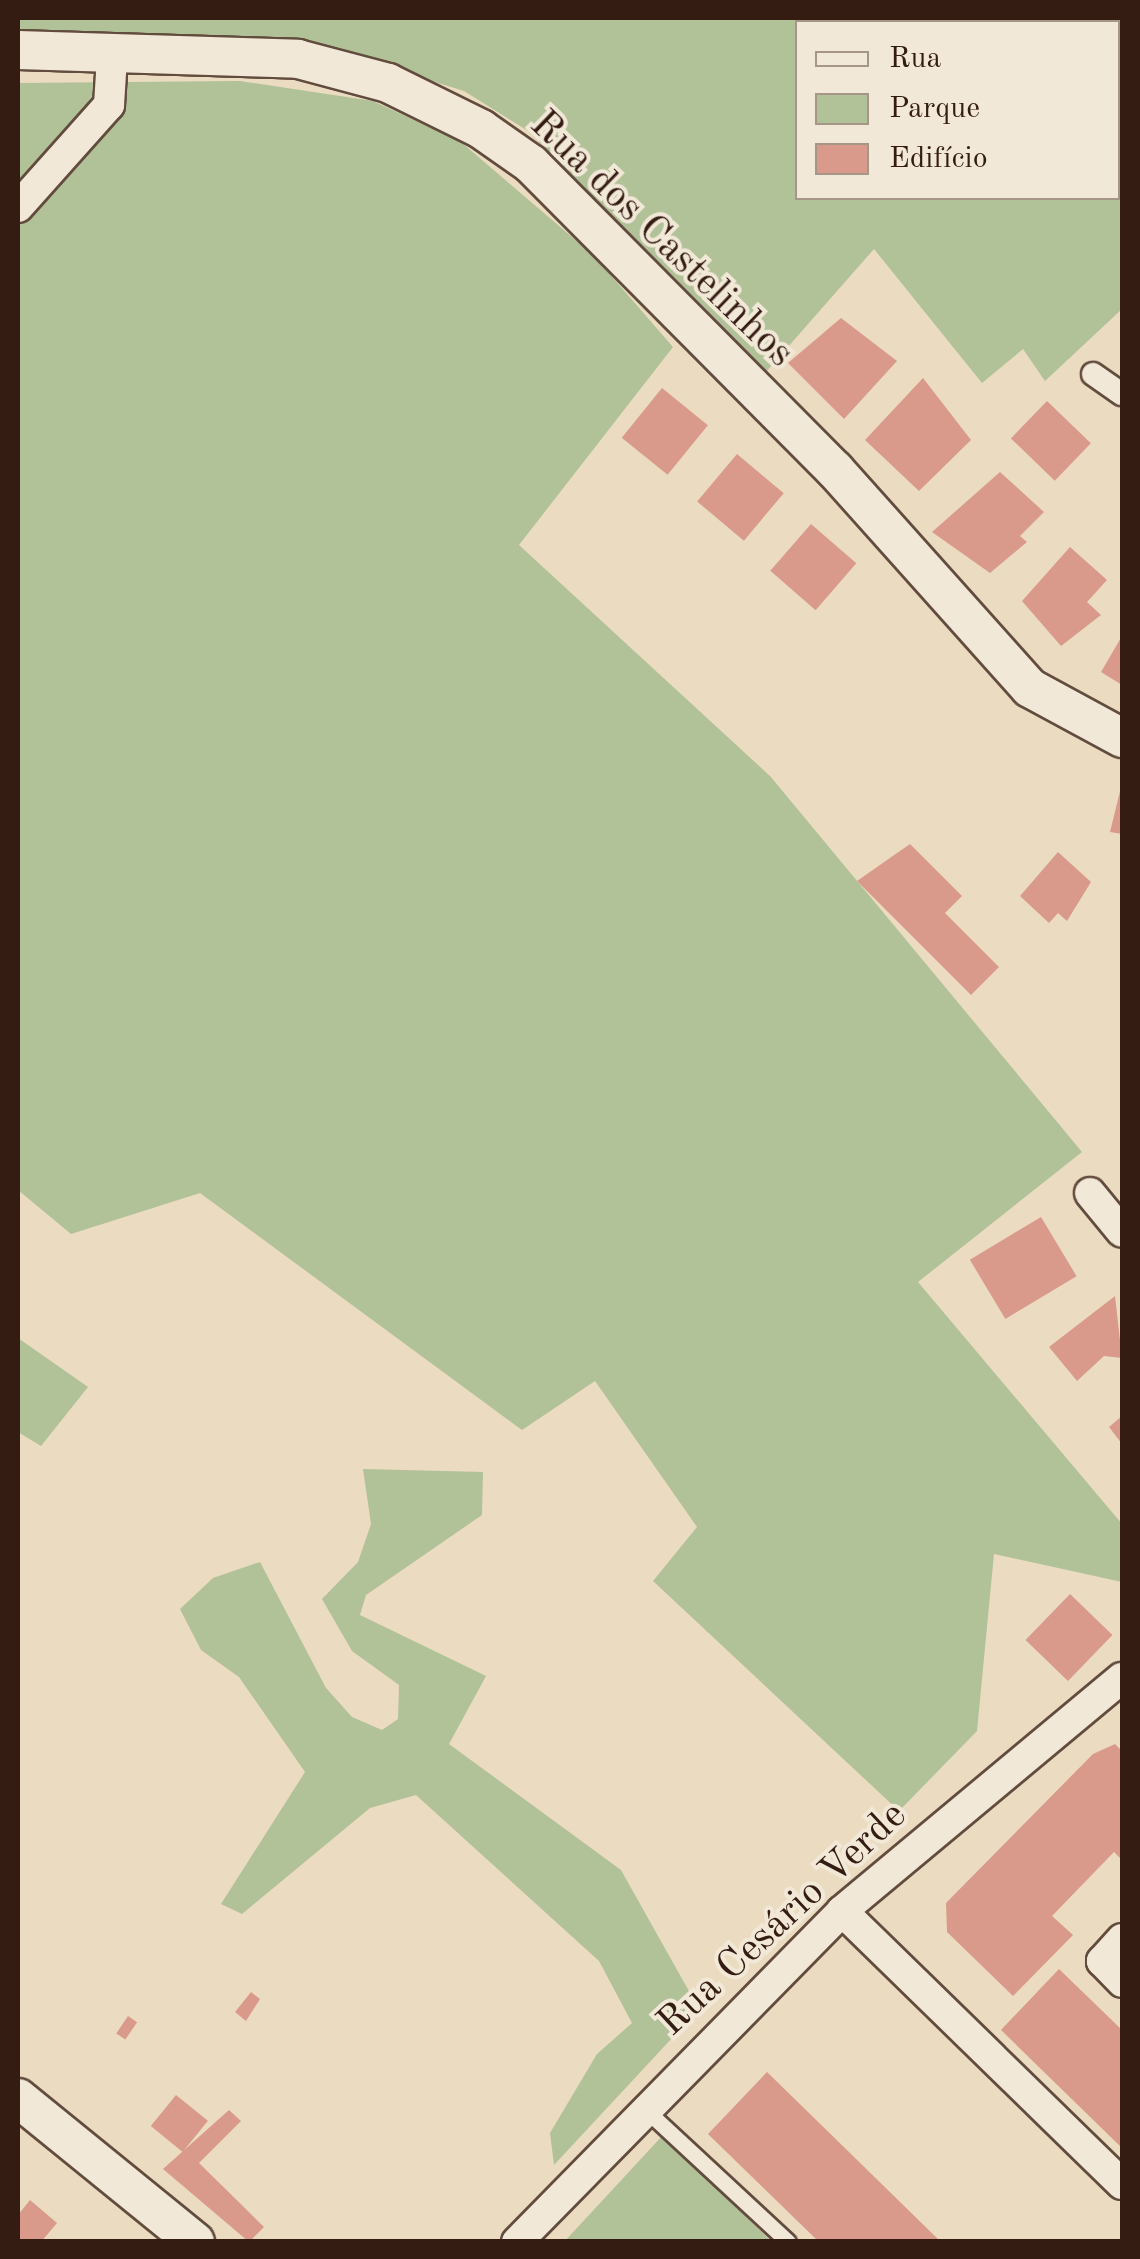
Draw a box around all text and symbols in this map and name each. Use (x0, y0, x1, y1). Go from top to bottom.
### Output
legend (795, 20, 1120, 200)
text: Rua (889, 44, 941, 74)
text: Parque (889, 94, 980, 124)
street label: Rua dos Castelinhos (519, 102, 803, 378)
text: Edifício (889, 144, 988, 174)
street label: Rua Cesário Verde (649, 1792, 917, 2048)

